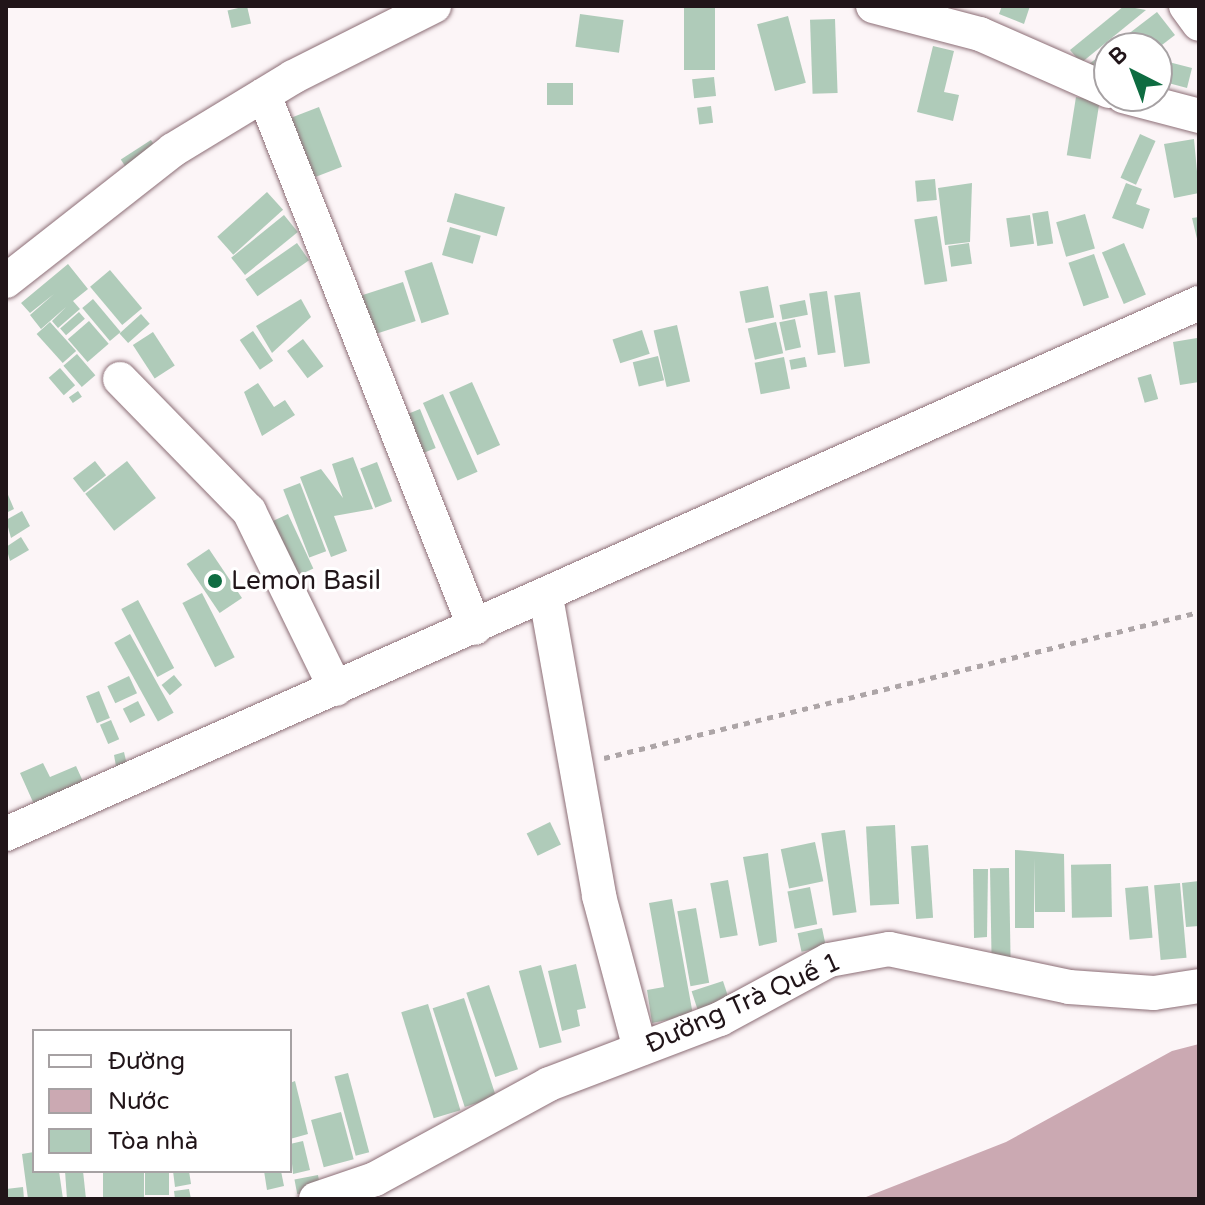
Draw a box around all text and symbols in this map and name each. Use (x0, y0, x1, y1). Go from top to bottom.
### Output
north arrow (1093, 32, 1173, 112)
text: B (1104, 41, 1133, 70)
place label: Lemon Basil (231, 565, 381, 597)
marker: Lemon Basil (206, 572, 224, 590)
street label: Đường Trà Quế 1 (641, 946, 845, 1060)
legend (32, 1029, 292, 1173)
text: Đường (108, 1047, 185, 1076)
text: Nước (108, 1087, 169, 1116)
text: Tòa nhà (108, 1127, 198, 1156)

